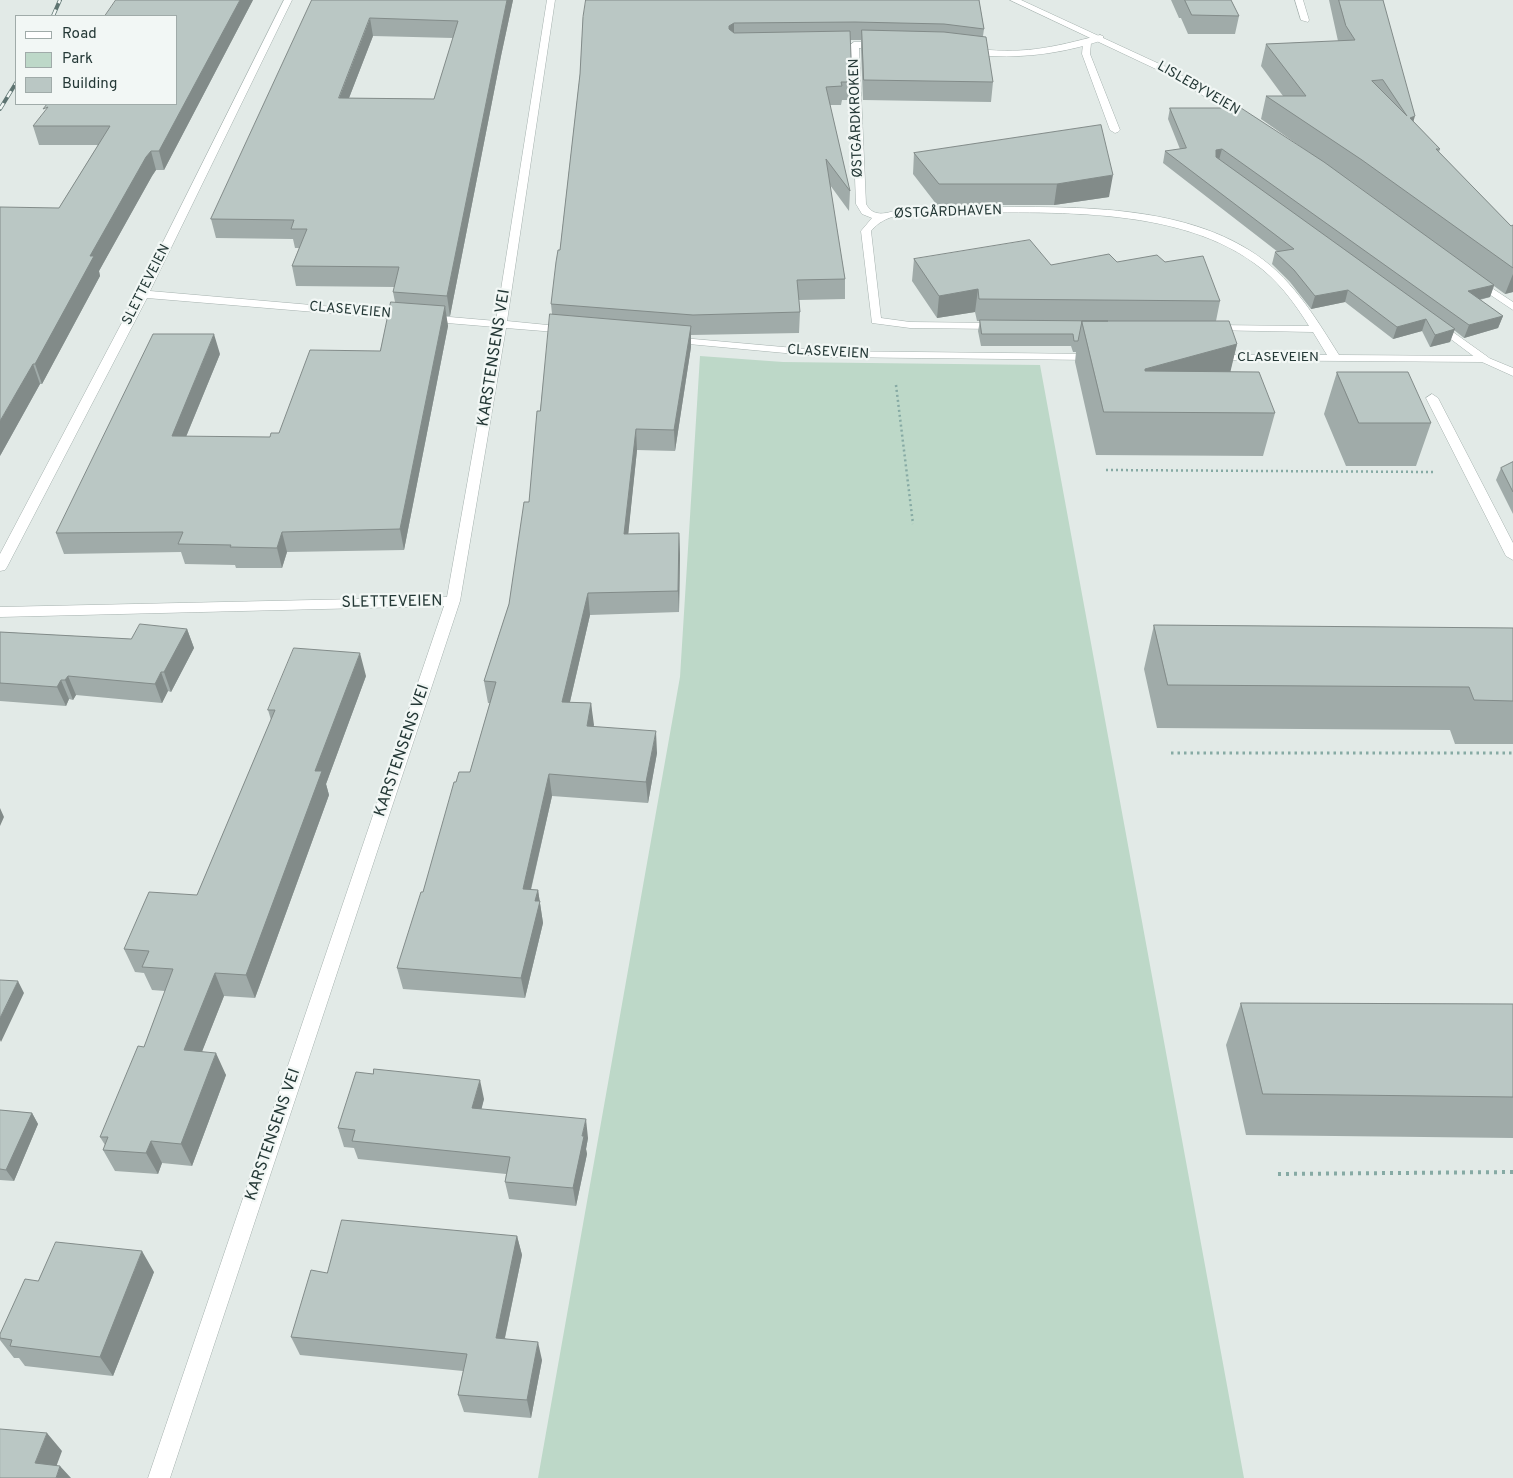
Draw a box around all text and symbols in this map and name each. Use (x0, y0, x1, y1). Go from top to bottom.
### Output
legend (15, 15, 178, 105)
text: Road (62, 25, 97, 44)
text: Park (62, 50, 93, 69)
street label: ØSTGÅRDKROKEN (847, 58, 867, 178)
street label: LISLEBYVEIEN (1154, 59, 1242, 119)
text: Building (62, 75, 117, 94)
street label: ØSTGÅRDHAVEN (894, 203, 1002, 223)
street label: SLETTEVEIEN (119, 242, 175, 328)
street label: KARSTENSENS VEI (475, 288, 515, 428)
street label: CLASEVEIEN (308, 299, 392, 323)
street label: CLASEVEIEN (787, 342, 869, 364)
street label: CLASEVEIEN (1237, 350, 1319, 366)
street label: SLETTEVEIEN (341, 593, 443, 613)
street label: KARSTENSENS VEI (371, 682, 435, 820)
street label: KARSTENSENS VEI (242, 1066, 306, 1204)

